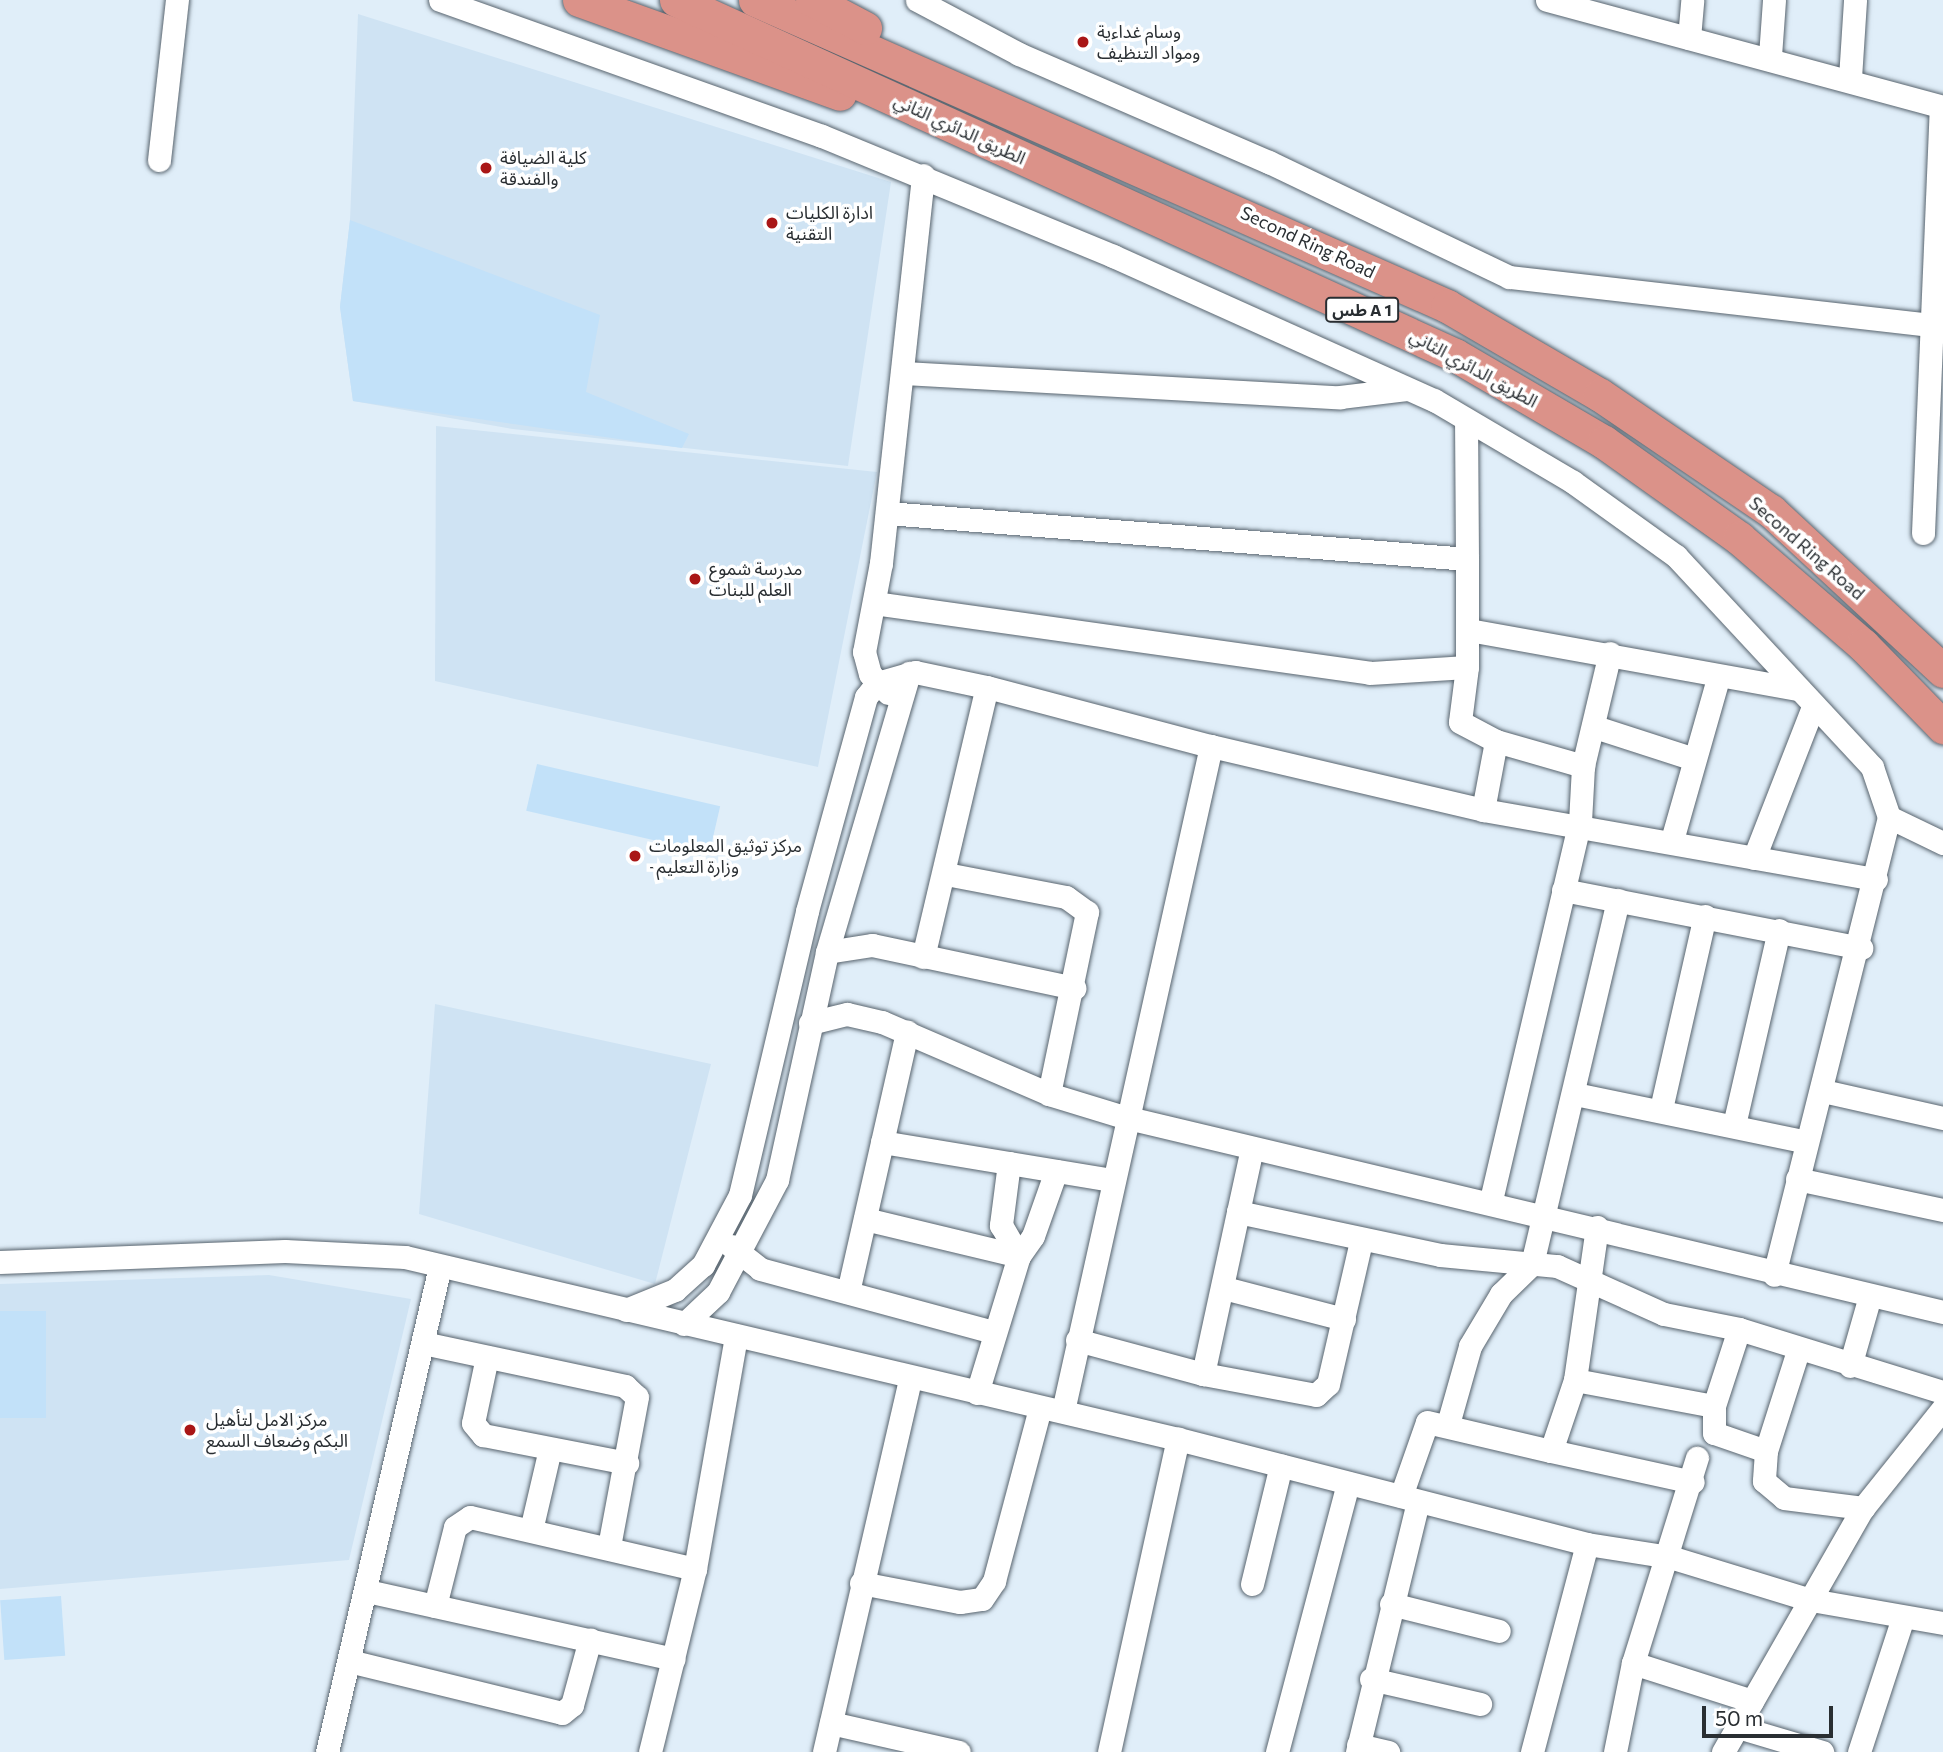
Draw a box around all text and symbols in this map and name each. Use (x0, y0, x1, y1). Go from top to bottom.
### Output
place label: وسام غداءية ومواد التنظيف (1097, 21, 1200, 64)
marker: وسام غداءية ومواد التنظيف (1075, 34, 1091, 50)
street label: الطريق الدائري الثاني (891, 89, 1029, 169)
place label: كلية الضيافة والفندقة (500, 147, 587, 190)
marker: كلية الضيافة والفندقة (478, 160, 494, 176)
street label: Second Ring Road (1237, 201, 1379, 283)
place label: ادارة الكليات التقنية (786, 202, 873, 244)
marker: ادارة الكليات التقنية (764, 215, 780, 231)
road number: طس A 1 (1324, 298, 1400, 322)
street label: الطريق الدائري الثاني (1406, 324, 1542, 412)
street label: Second Ring Road (1745, 492, 1869, 604)
place label: مدرسة شموع العلم للبنات (709, 558, 803, 600)
marker: مدرسة شموع العلم للبنات (687, 571, 703, 587)
place label: مركز توثيق المعلومات -وزارة التعليم (649, 835, 802, 878)
marker: مركز توثيق المعلومات -وزارة التعليم (627, 848, 643, 864)
place label: مركز الامل لتأهيل البكم وضعاف السمع (206, 1409, 348, 1452)
marker: مركز الامل لتأهيل البكم وضعاف السمع (180, 1420, 200, 1440)
scale bar (1705, 1692, 1836, 1736)
text: 50 m (1715, 1705, 1763, 1730)

